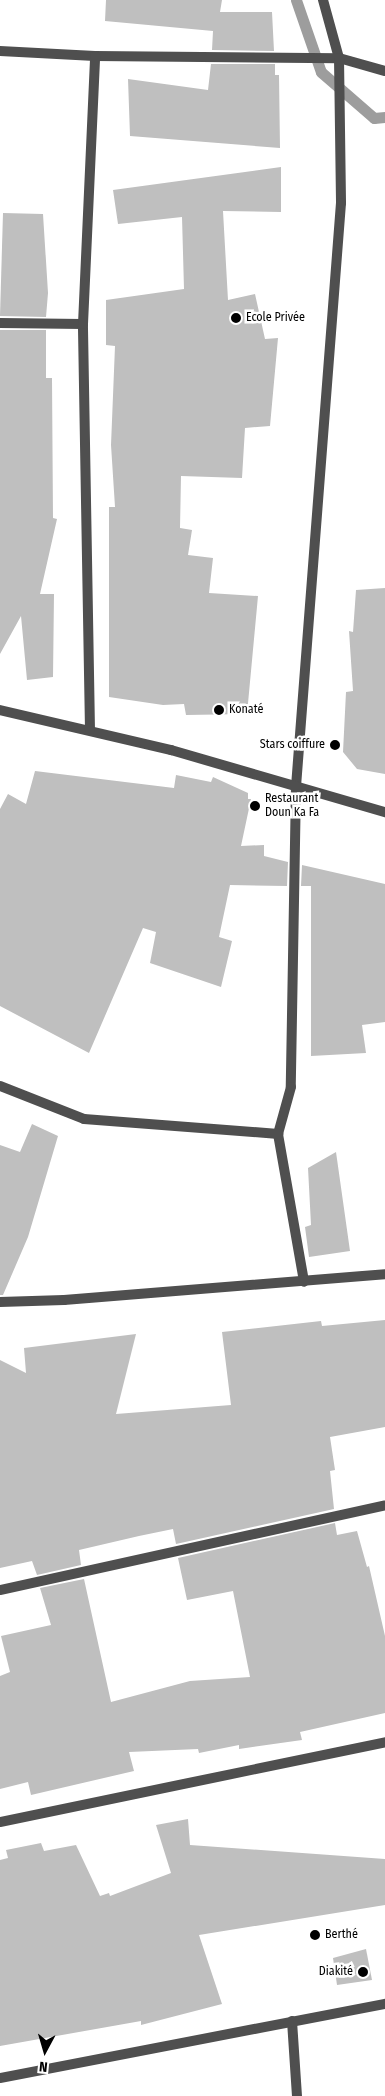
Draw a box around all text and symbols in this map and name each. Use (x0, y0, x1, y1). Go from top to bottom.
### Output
place label: Ecole Privée (246, 311, 305, 325)
marker: Ecole Privée (230, 312, 242, 324)
place label: Konaté (229, 703, 263, 717)
marker: Konaté (213, 704, 225, 716)
place label: Stars coiffure (260, 738, 325, 752)
marker: Stars coiffure (329, 739, 341, 751)
place label: Restaurant Doun Ka Fa (265, 792, 319, 820)
marker: Restaurant Doun Ka Fa (249, 800, 261, 812)
place label: Berthé (325, 1928, 358, 1942)
marker: Berthé (309, 1929, 321, 1941)
place label: Diakité (319, 1965, 353, 1979)
marker: Diakité (357, 1966, 369, 1978)
north arrow (20, 2026, 70, 2076)
text: N (38, 2058, 48, 2075)

